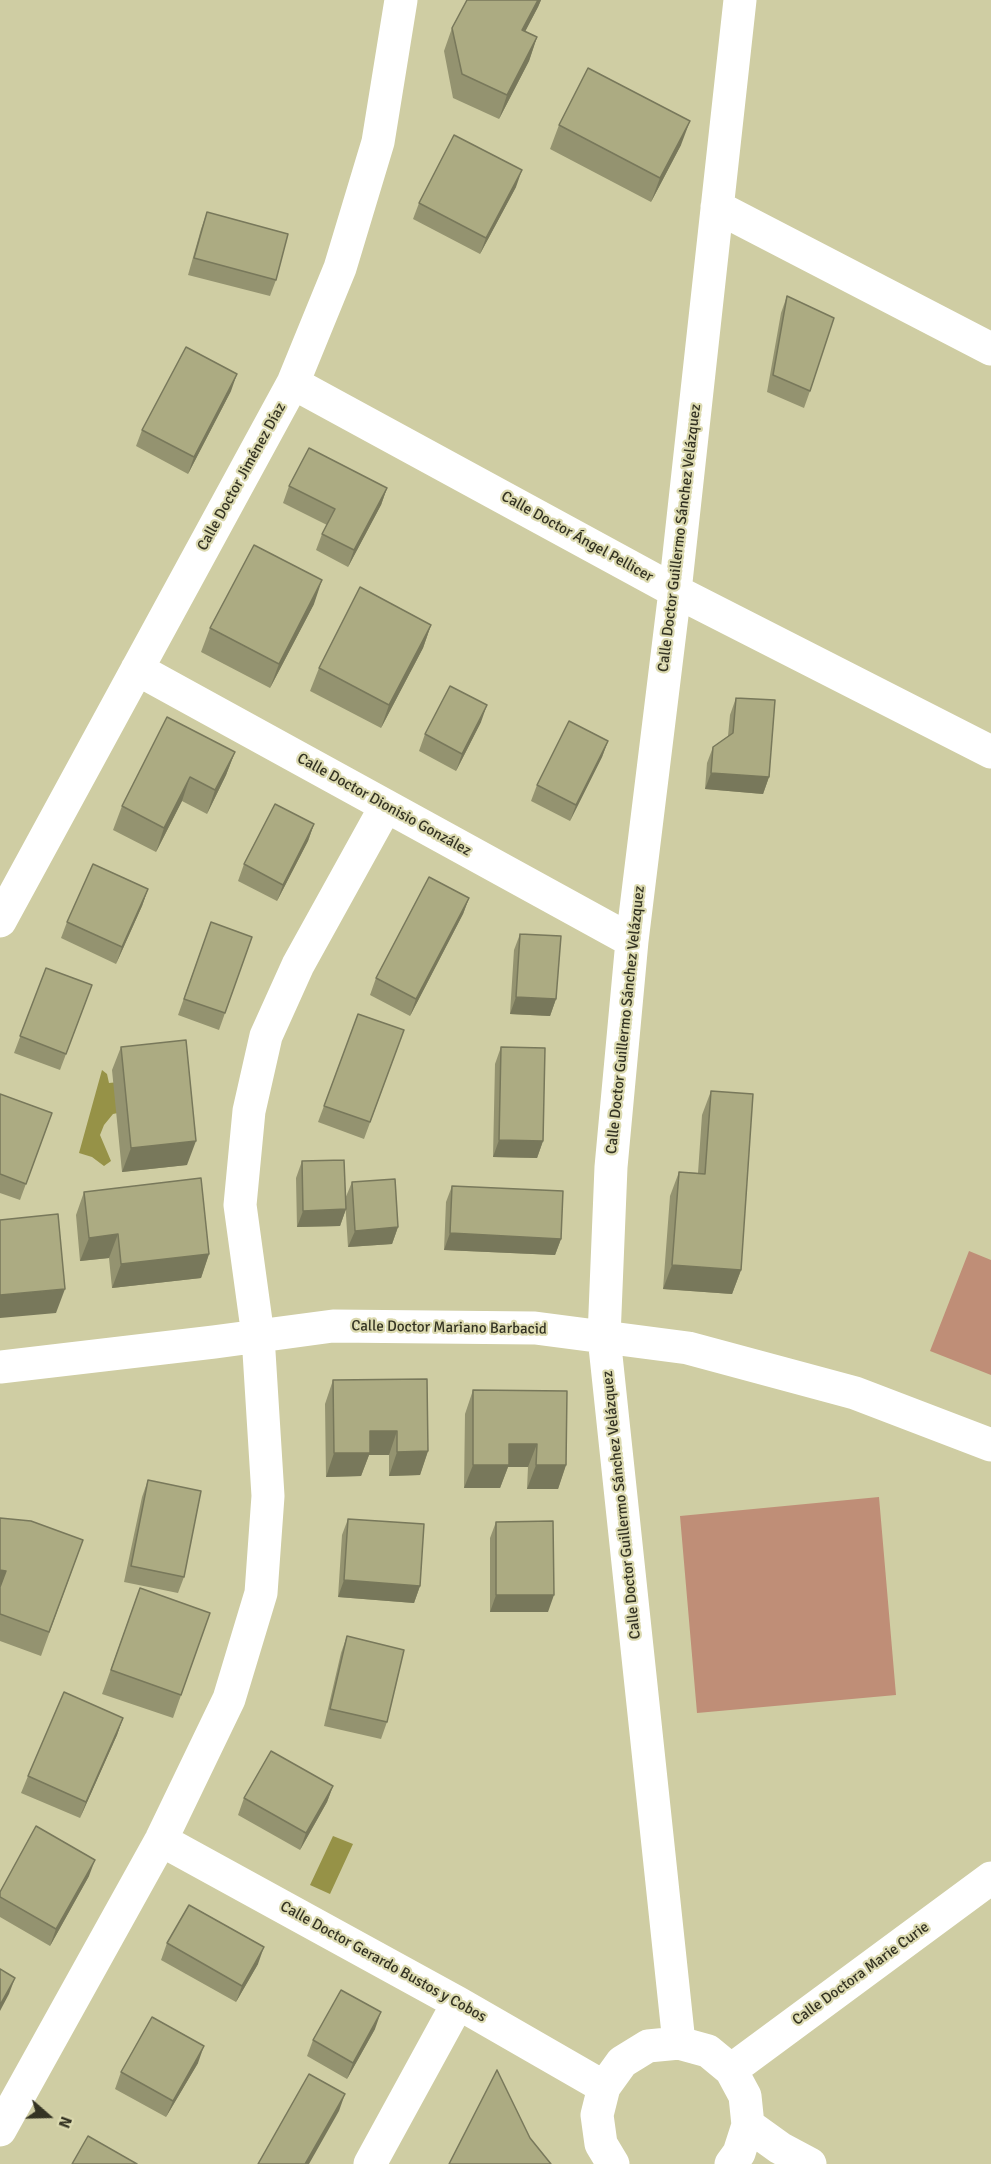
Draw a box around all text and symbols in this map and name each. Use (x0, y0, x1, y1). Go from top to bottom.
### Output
street label: Calle Doctor Jiménez Díaz (194, 400, 290, 554)
street label: Calle Doctor Guillermo Sánchez Velázquez (655, 403, 705, 673)
street label: Calle Doctor Ángel Pellicer (498, 488, 656, 586)
street label: Calle Doctor Dionisio González (294, 750, 474, 860)
street label: Calle Doctor Guillermo Sánchez Velázquez (603, 885, 649, 1155)
street label: Calle Doctor Mariano Barbacid (351, 1317, 547, 1339)
street label: Calle Doctor Guillermo Sánchez Velázquez (599, 1370, 645, 1640)
street label: Calle Doctor Gerardo Bustos y Cobos (277, 1898, 489, 2026)
street label: Calle Doctora Marie Curie (789, 1918, 933, 2030)
north arrow (18, 2086, 78, 2146)
text: N (54, 2113, 76, 2131)

